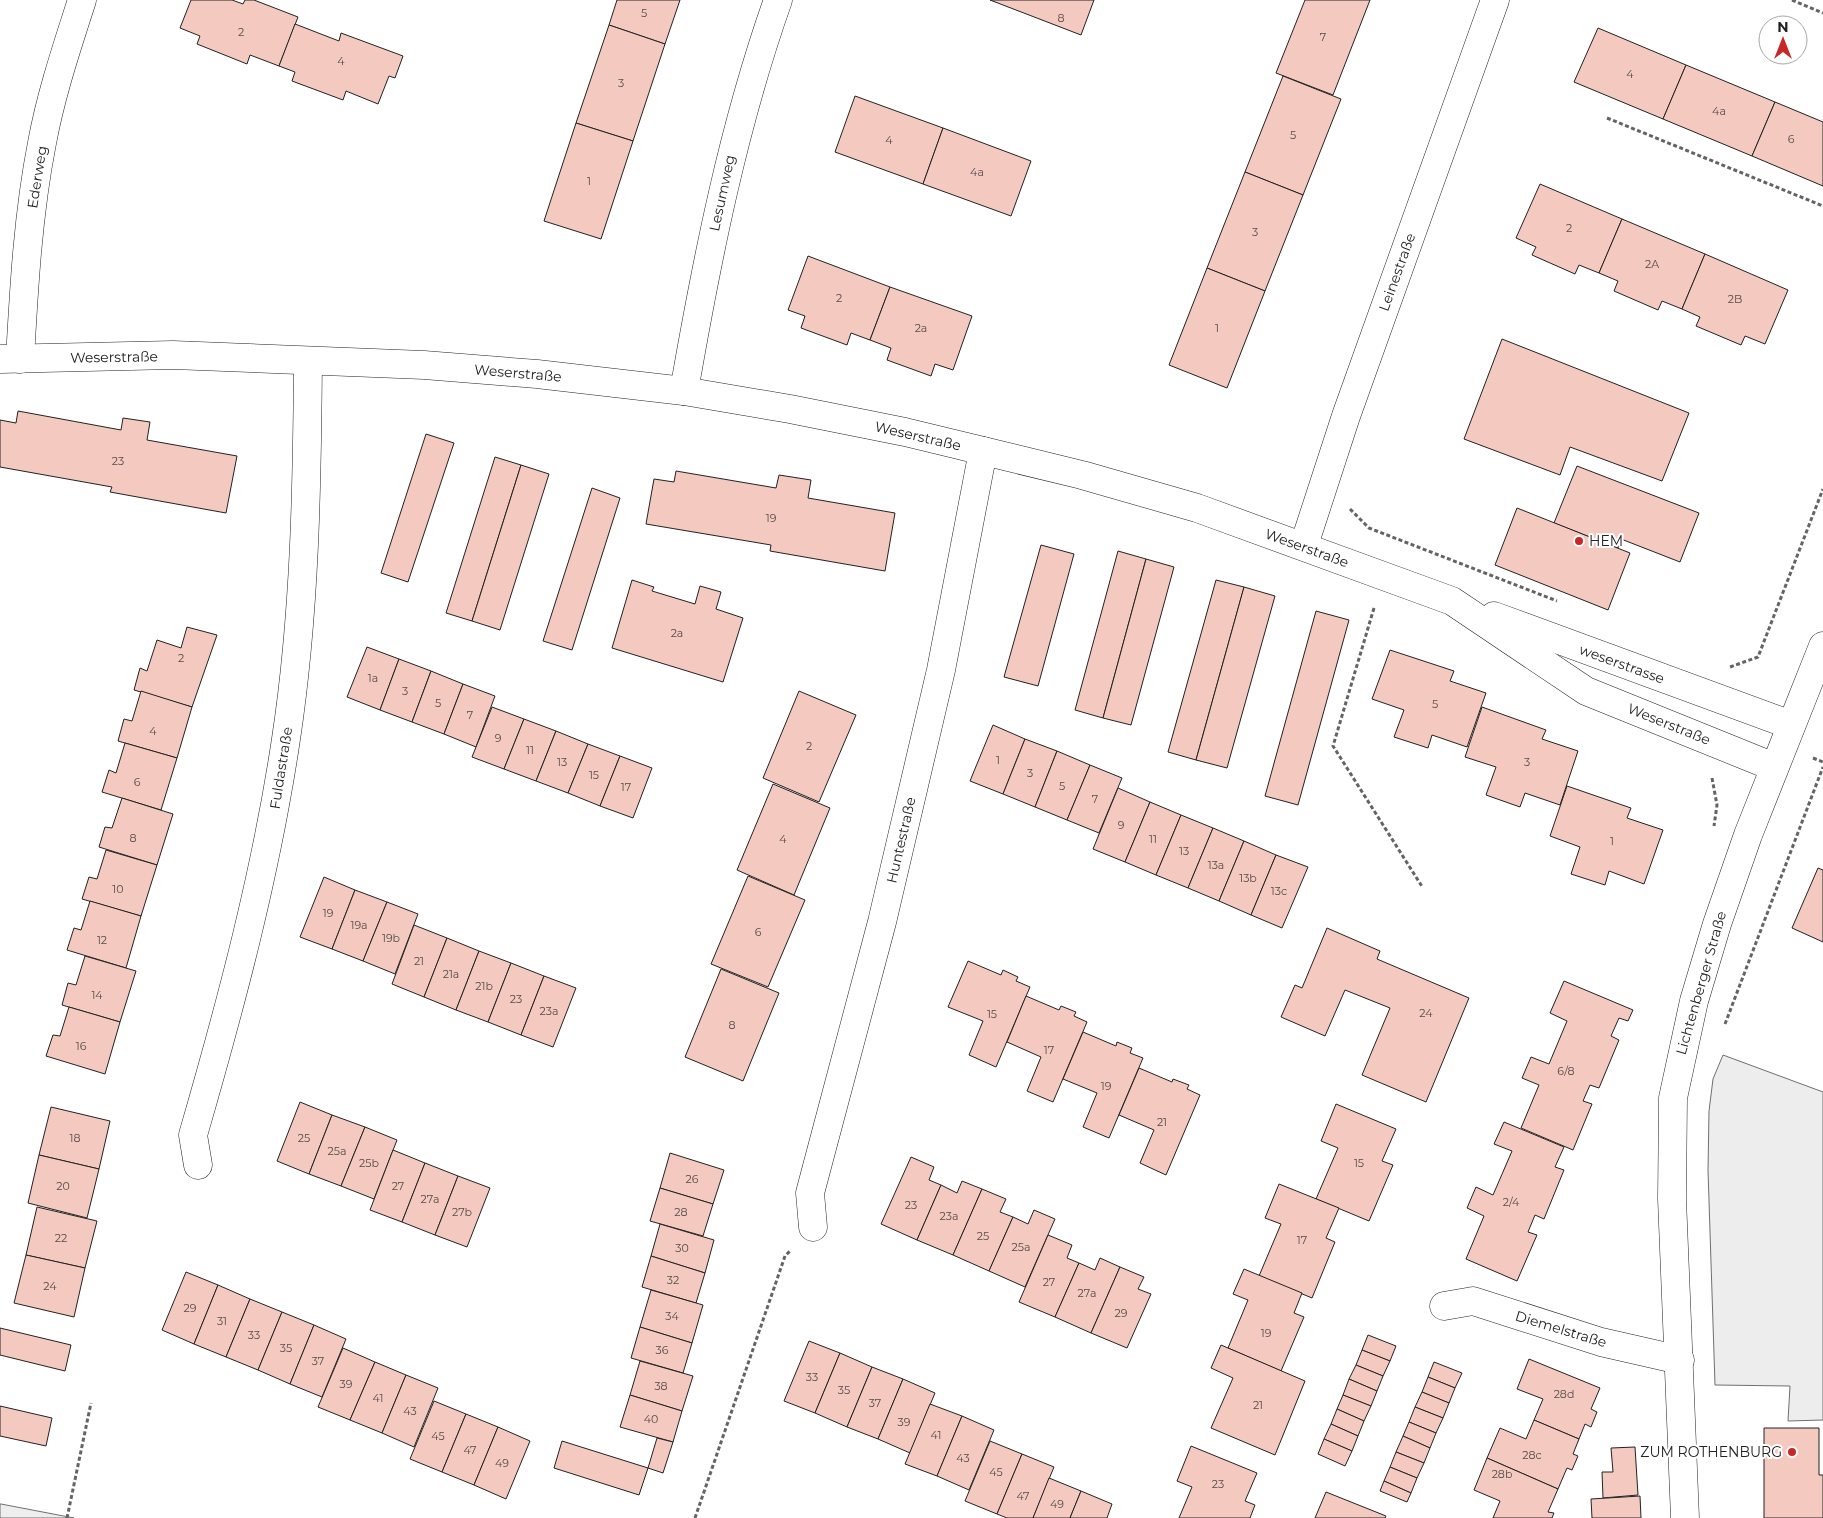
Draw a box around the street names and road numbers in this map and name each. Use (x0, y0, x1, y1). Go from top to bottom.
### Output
street label: Ederweg (23, 144, 51, 210)
street label: Lesumweg (705, 153, 739, 233)
street label: Leinestraße (1375, 230, 1419, 314)
street label: Weserstraße (70, 347, 158, 367)
street label: Weserstraße (474, 360, 562, 386)
street label: Weserstraße (873, 417, 963, 455)
street label: Weserstraße (1263, 525, 1351, 571)
street label: weserstrasse (1577, 640, 1667, 688)
street label: Weserstraße (1625, 699, 1713, 749)
street label: Fuldastraße (266, 726, 296, 810)
street label: Huntestraße (882, 795, 920, 885)
street label: Lichtenberger Straße (1672, 909, 1730, 1057)
street label: Diemelstraße (1513, 1307, 1609, 1351)

